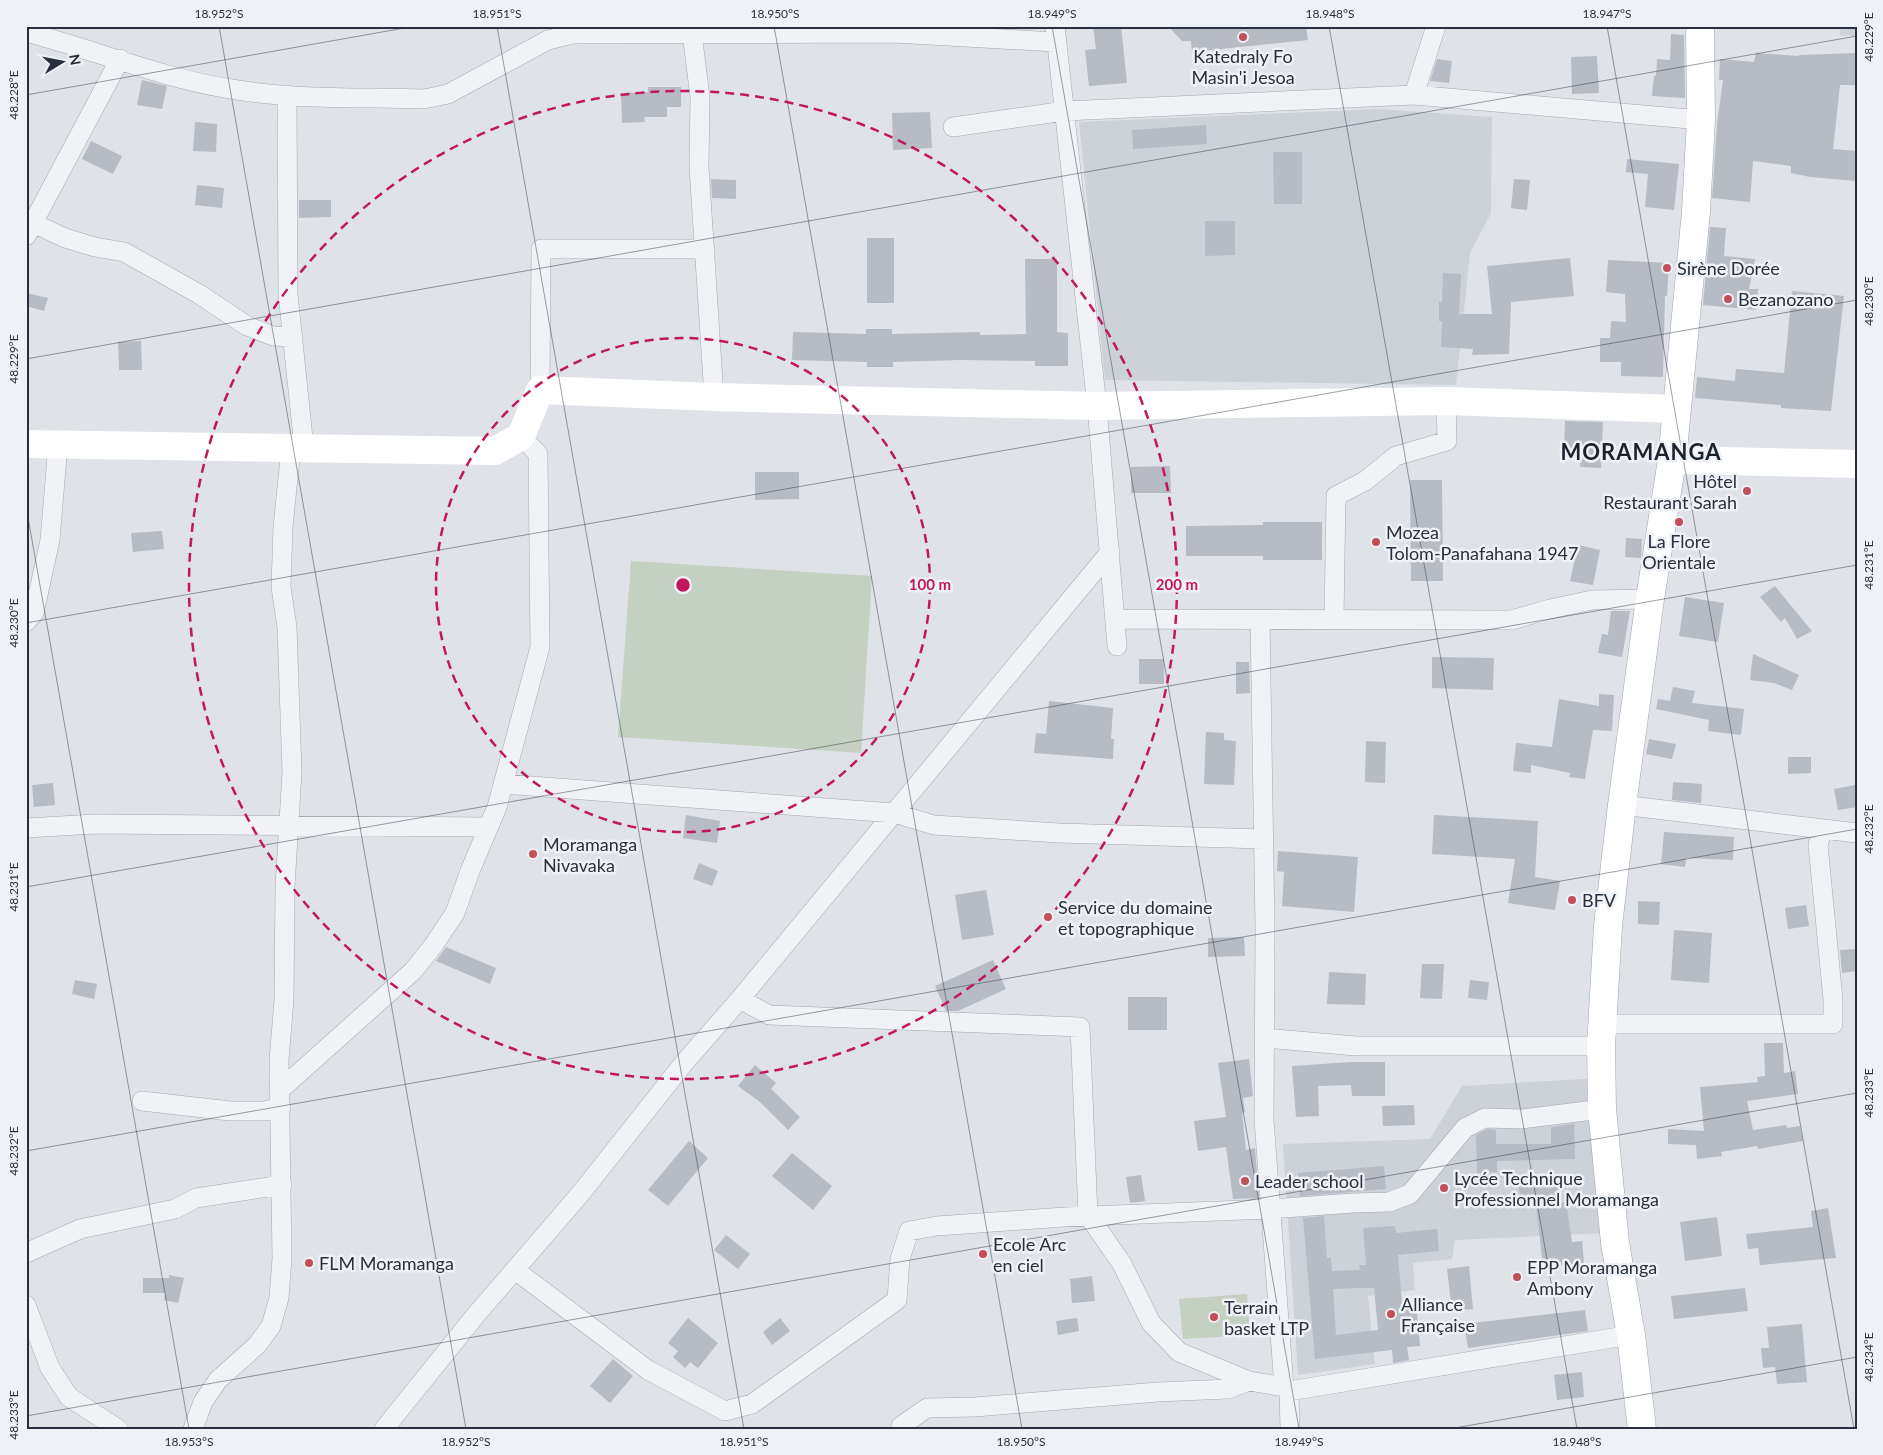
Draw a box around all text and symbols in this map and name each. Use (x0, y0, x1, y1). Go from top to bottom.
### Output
text: 18.952°S (194, 6, 244, 21)
text: 18.951°S (472, 6, 522, 21)
text: 18.950°S (750, 6, 800, 21)
text: 18.949°S (1027, 6, 1077, 21)
text: 18.948°S (1305, 6, 1355, 21)
text: 18.947°S (1582, 6, 1632, 21)
text: 48.229°E (1861, 12, 1876, 62)
marker: Katedraly Fo Masin'i Jesoa (1237, 31, 1249, 43)
north arrow (38, 38, 88, 88)
place label: Katedraly Fo Masin'i Jesoa (1191, 45, 1295, 88)
text: N (66, 53, 85, 66)
text: 48.228°E (6, 70, 21, 120)
place label: Sirène Dorée (1677, 257, 1780, 279)
marker: Sirène Dorée (1661, 262, 1673, 274)
text: 48.230°E (1861, 276, 1876, 326)
place label: Bezanozano (1738, 288, 1834, 310)
marker: Bezanozano (1722, 293, 1734, 305)
text: 48.229°E (6, 334, 21, 384)
district label: MORAMANGA (1560, 438, 1722, 465)
place label: Hôtel Restaurant Sarah (1603, 470, 1737, 513)
marker: Hôtel Restaurant Sarah (1741, 485, 1753, 497)
marker: La Flore Orientale (1673, 516, 1685, 528)
place label: Mozea Tolom-Panafahana 1947 (1386, 521, 1578, 564)
place label: La Flore Orientale (1642, 530, 1716, 573)
marker: Mozea Tolom-Panafahana 1947 (1370, 536, 1382, 548)
text: 48.231°E (1861, 540, 1876, 590)
text: 100 m (909, 575, 951, 593)
text: 200 m (1156, 575, 1198, 593)
centre of rings (674, 576, 692, 594)
text: 48.230°E (6, 598, 21, 648)
text: 48.232°E (1861, 804, 1876, 854)
place label: Moramanga Nivavaka (543, 833, 637, 876)
marker: Moramanga Nivavaka (527, 848, 539, 860)
text: 48.231°E (6, 862, 21, 912)
place label: BFV (1582, 889, 1617, 911)
marker: BFV (1566, 894, 1578, 906)
place label: Service du domaine et topographique (1058, 896, 1213, 939)
marker: Service du domaine et topographique (1042, 911, 1054, 923)
text: 48.233°E (1861, 1068, 1876, 1118)
text: 48.232°E (6, 1126, 21, 1176)
place label: Lycée Technique Professionnel Moramanga (1454, 1167, 1659, 1210)
place label: Leader school (1255, 1170, 1364, 1192)
marker: Leader school (1239, 1175, 1251, 1187)
marker: Lycée Technique Professionnel Moramanga (1438, 1182, 1450, 1194)
place label: Ecole Arc en ciel (993, 1233, 1067, 1276)
marker: Ecole Arc en ciel (977, 1248, 989, 1260)
place label: FLM Moramanga (319, 1252, 454, 1274)
place label: EPP Moramanga Ambony (1527, 1256, 1657, 1299)
marker: FLM Moramanga (303, 1257, 315, 1269)
marker: EPP Moramanga Ambony (1511, 1271, 1523, 1283)
place label: Alliance Française (1401, 1293, 1475, 1336)
place label: Terrain basket LTP (1224, 1296, 1309, 1339)
marker: Alliance Française (1385, 1308, 1397, 1320)
marker: Terrain basket LTP (1208, 1311, 1220, 1323)
text: 48.234°E (1861, 1332, 1876, 1382)
text: 48.233°E (6, 1390, 21, 1440)
text: 18.953°S (164, 1434, 214, 1449)
text: 18.952°S (441, 1434, 491, 1449)
text: 18.951°S (719, 1434, 769, 1449)
text: 18.950°S (996, 1434, 1046, 1449)
text: 18.949°S (1274, 1434, 1324, 1449)
text: 18.948°S (1552, 1434, 1602, 1449)

